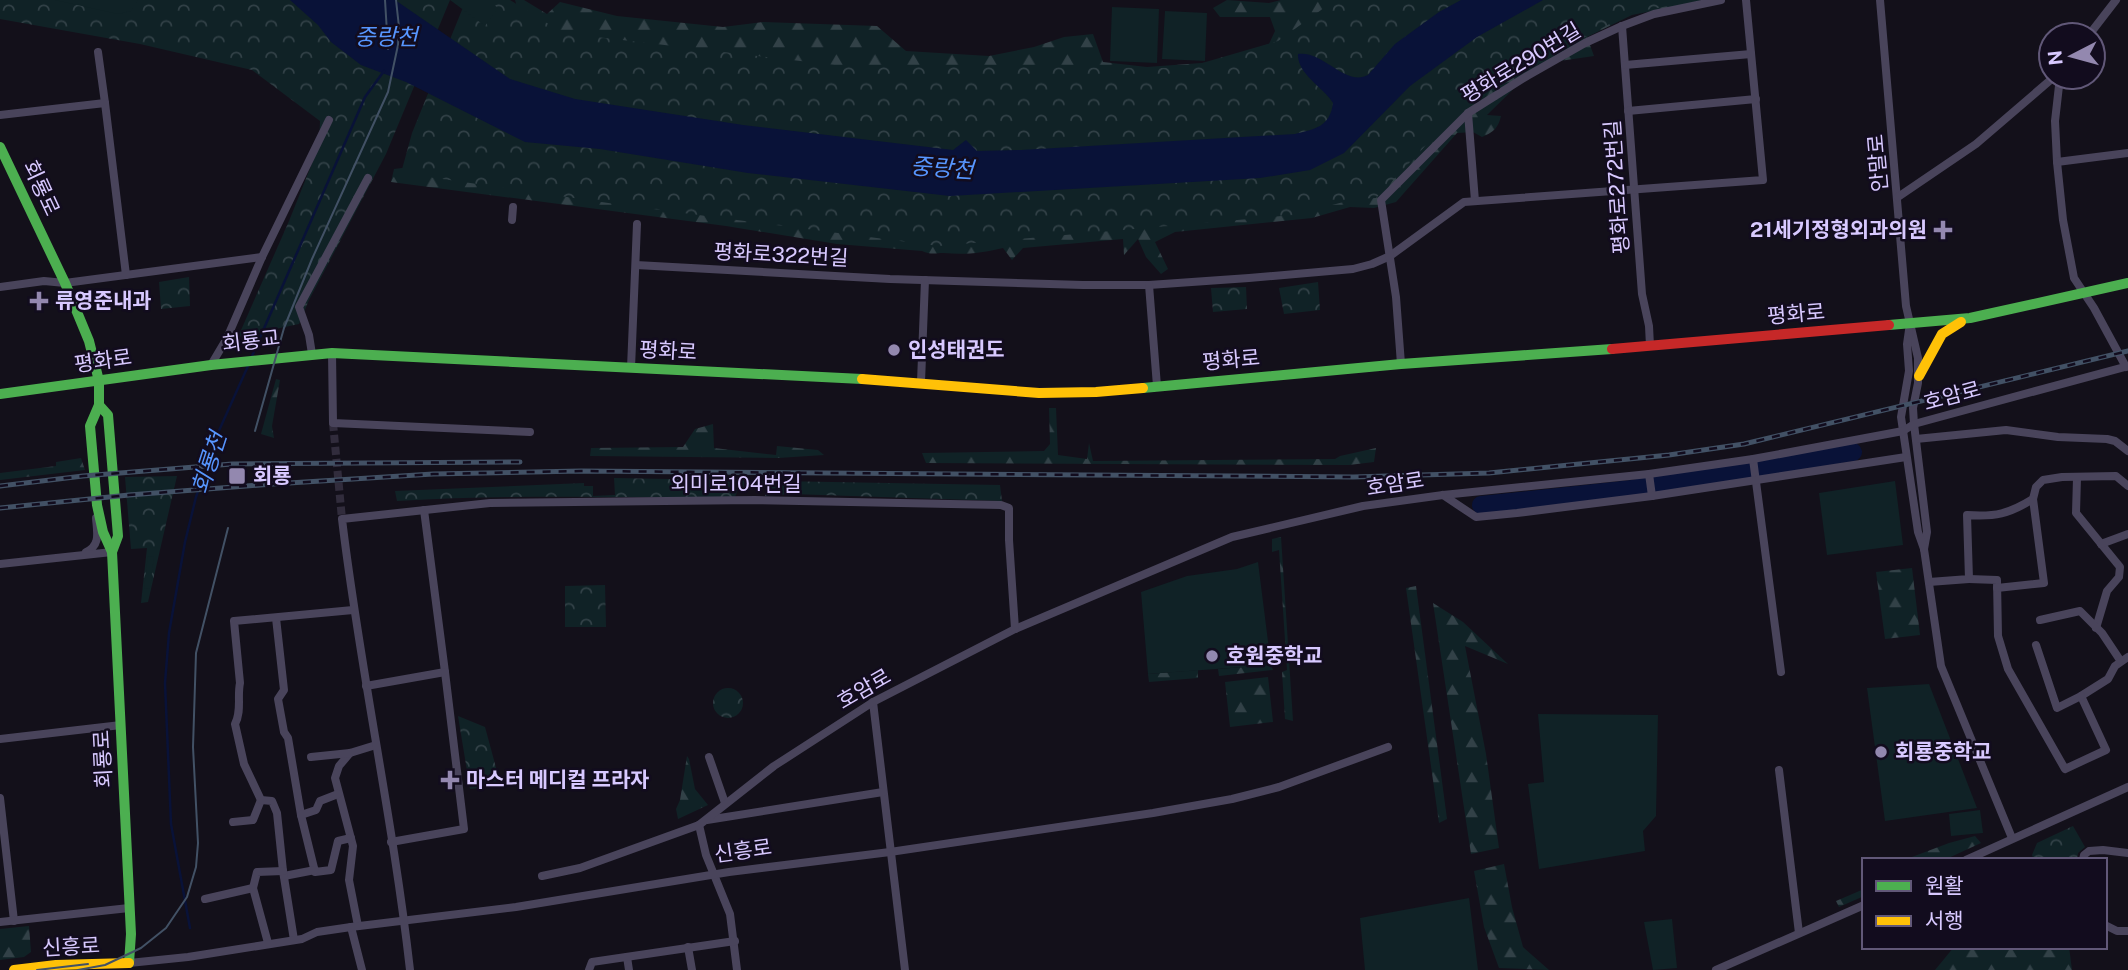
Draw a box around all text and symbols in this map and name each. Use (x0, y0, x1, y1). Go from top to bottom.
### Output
street label: 평화로290번길 (1456, 17, 1585, 108)
north arrow (2037, 21, 2107, 91)
water label: 중랑천 (354, 23, 421, 50)
text: N (2043, 49, 2067, 66)
street label: 평화로272번길 (1599, 119, 1634, 255)
street label: 안말로 (1863, 133, 1892, 193)
water label: 중랑천 (909, 152, 977, 183)
street label: 회룡로 (18, 156, 65, 219)
place label: 21세기정형외과의원 (1750, 217, 1927, 242)
marker: 21세기정형외과의원 (1933, 220, 1953, 240)
street label: 평화로322번길 (713, 238, 849, 271)
place label: 류영준내과 (55, 288, 152, 313)
marker: 류영준내과 (29, 291, 49, 311)
street label: 평화로 (1766, 299, 1826, 328)
street label: 회룡교 (221, 325, 281, 356)
street label: 평화로 (638, 337, 698, 365)
place label: 인성태권도 (908, 337, 1005, 362)
marker: 인성태권도 (886, 342, 902, 358)
street label: 평화로 (72, 344, 133, 377)
street label: 평화로 (1201, 345, 1261, 374)
street label: 호암로 (1921, 376, 1983, 415)
water label: 회룡천 (186, 426, 232, 497)
place label: 회룡 (253, 463, 292, 488)
marker: 회룡 (227, 466, 247, 486)
street label: 호암로 (1364, 467, 1426, 500)
street label: 외미로104번길 (670, 471, 802, 496)
place label: 호원중학교 (1226, 643, 1323, 668)
marker: 호원중학교 (1204, 648, 1220, 664)
street label: 호암로 (832, 663, 895, 714)
street label: 회룡로 (89, 729, 117, 789)
place label: 회룡중학교 (1895, 739, 1992, 764)
marker: 회룡중학교 (1873, 744, 1889, 760)
place label: 마스터 메디컬 프라자 (466, 767, 649, 792)
marker: 마스터 메디컬 프라자 (440, 770, 460, 790)
street label: 신흥로 (712, 834, 773, 867)
legend (1862, 858, 2107, 949)
text: 원활 (1925, 873, 1964, 898)
text: 서행 (1925, 908, 1964, 933)
street label: 신흥로 (41, 933, 101, 961)

